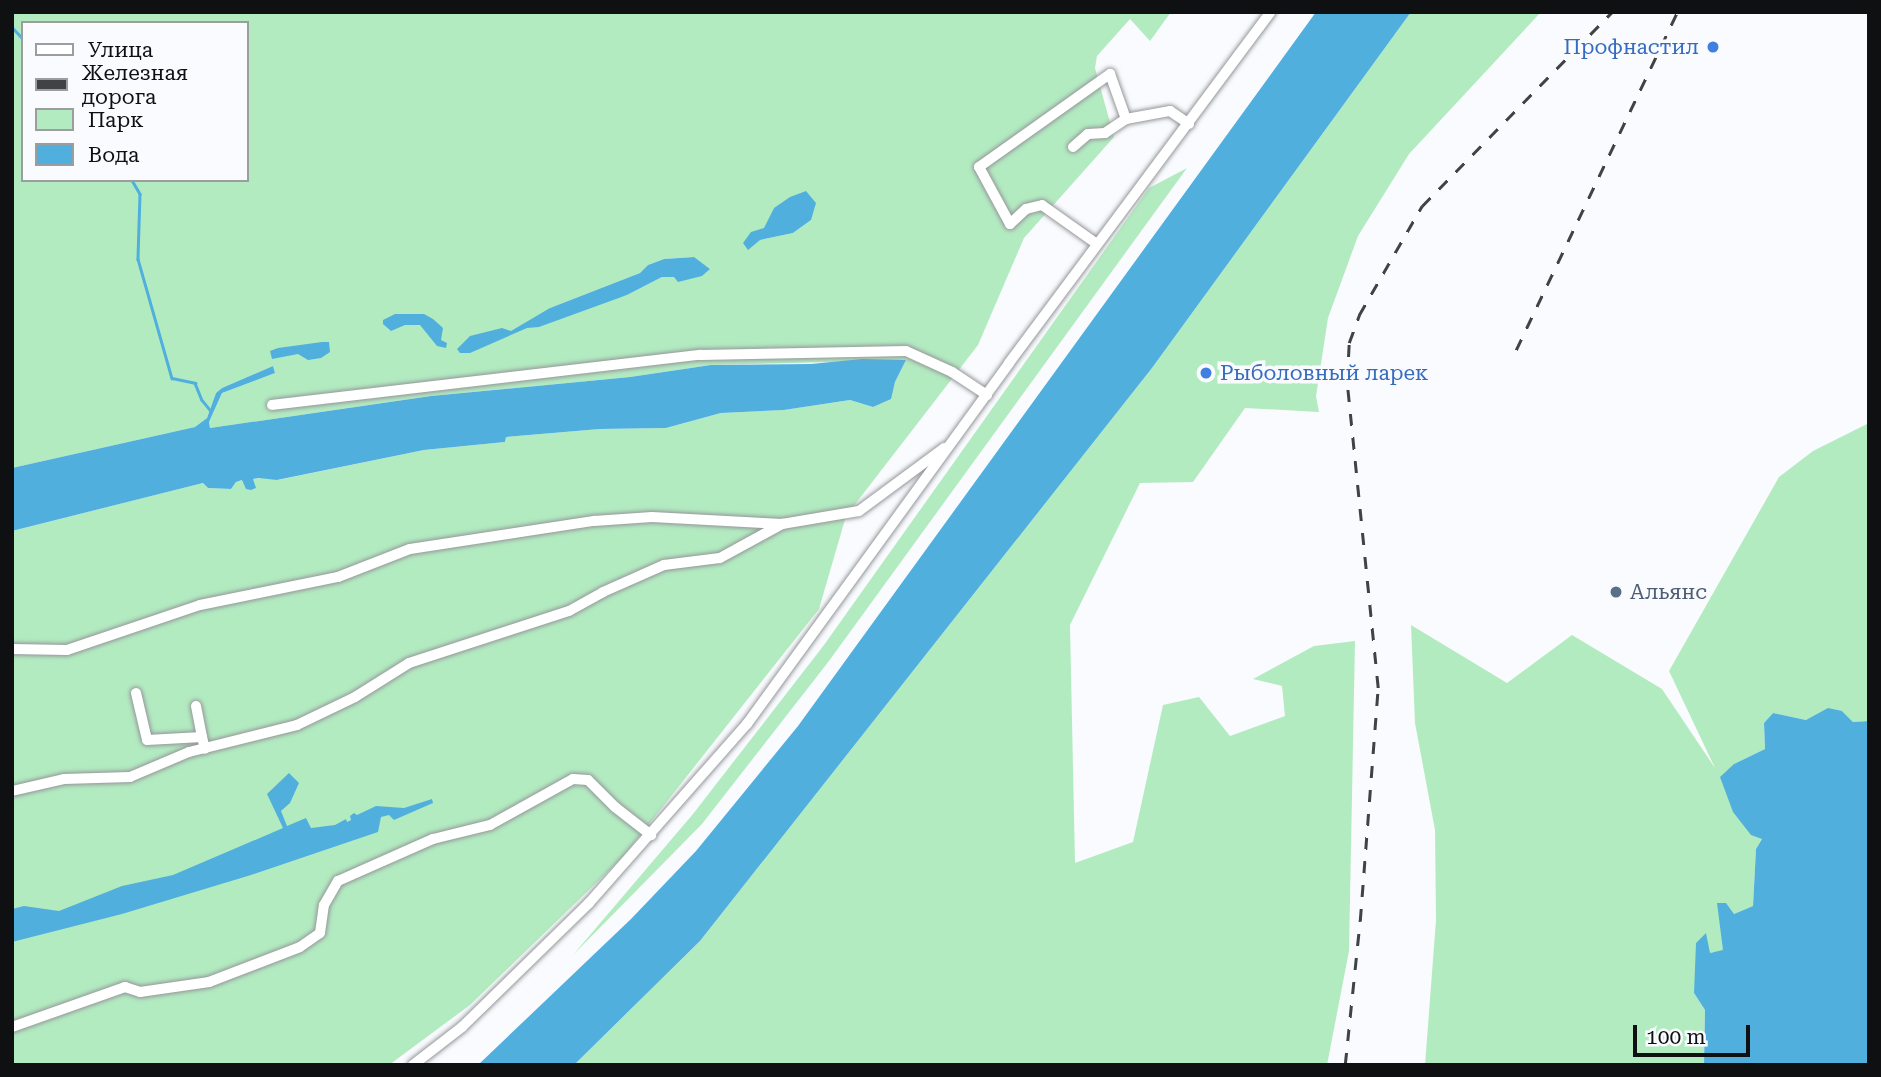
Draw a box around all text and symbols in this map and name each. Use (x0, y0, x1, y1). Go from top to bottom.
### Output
legend (21, 21, 248, 182)
place label: Профнастил (1563, 34, 1699, 60)
text: Улица (88, 38, 153, 62)
marker: Профнастил (1705, 39, 1721, 55)
text: Железная дорога (82, 61, 188, 109)
text: Парк (88, 108, 144, 132)
text: Вода (88, 143, 140, 167)
place label: Рыболовный ларек (1220, 360, 1428, 386)
marker: Рыболовный ларек (1198, 365, 1214, 381)
place label: Альянс (1630, 579, 1707, 605)
marker: Альянс (1608, 584, 1624, 600)
scale bar (1636, 1010, 1753, 1054)
text: 100 m (1646, 1025, 1706, 1049)

